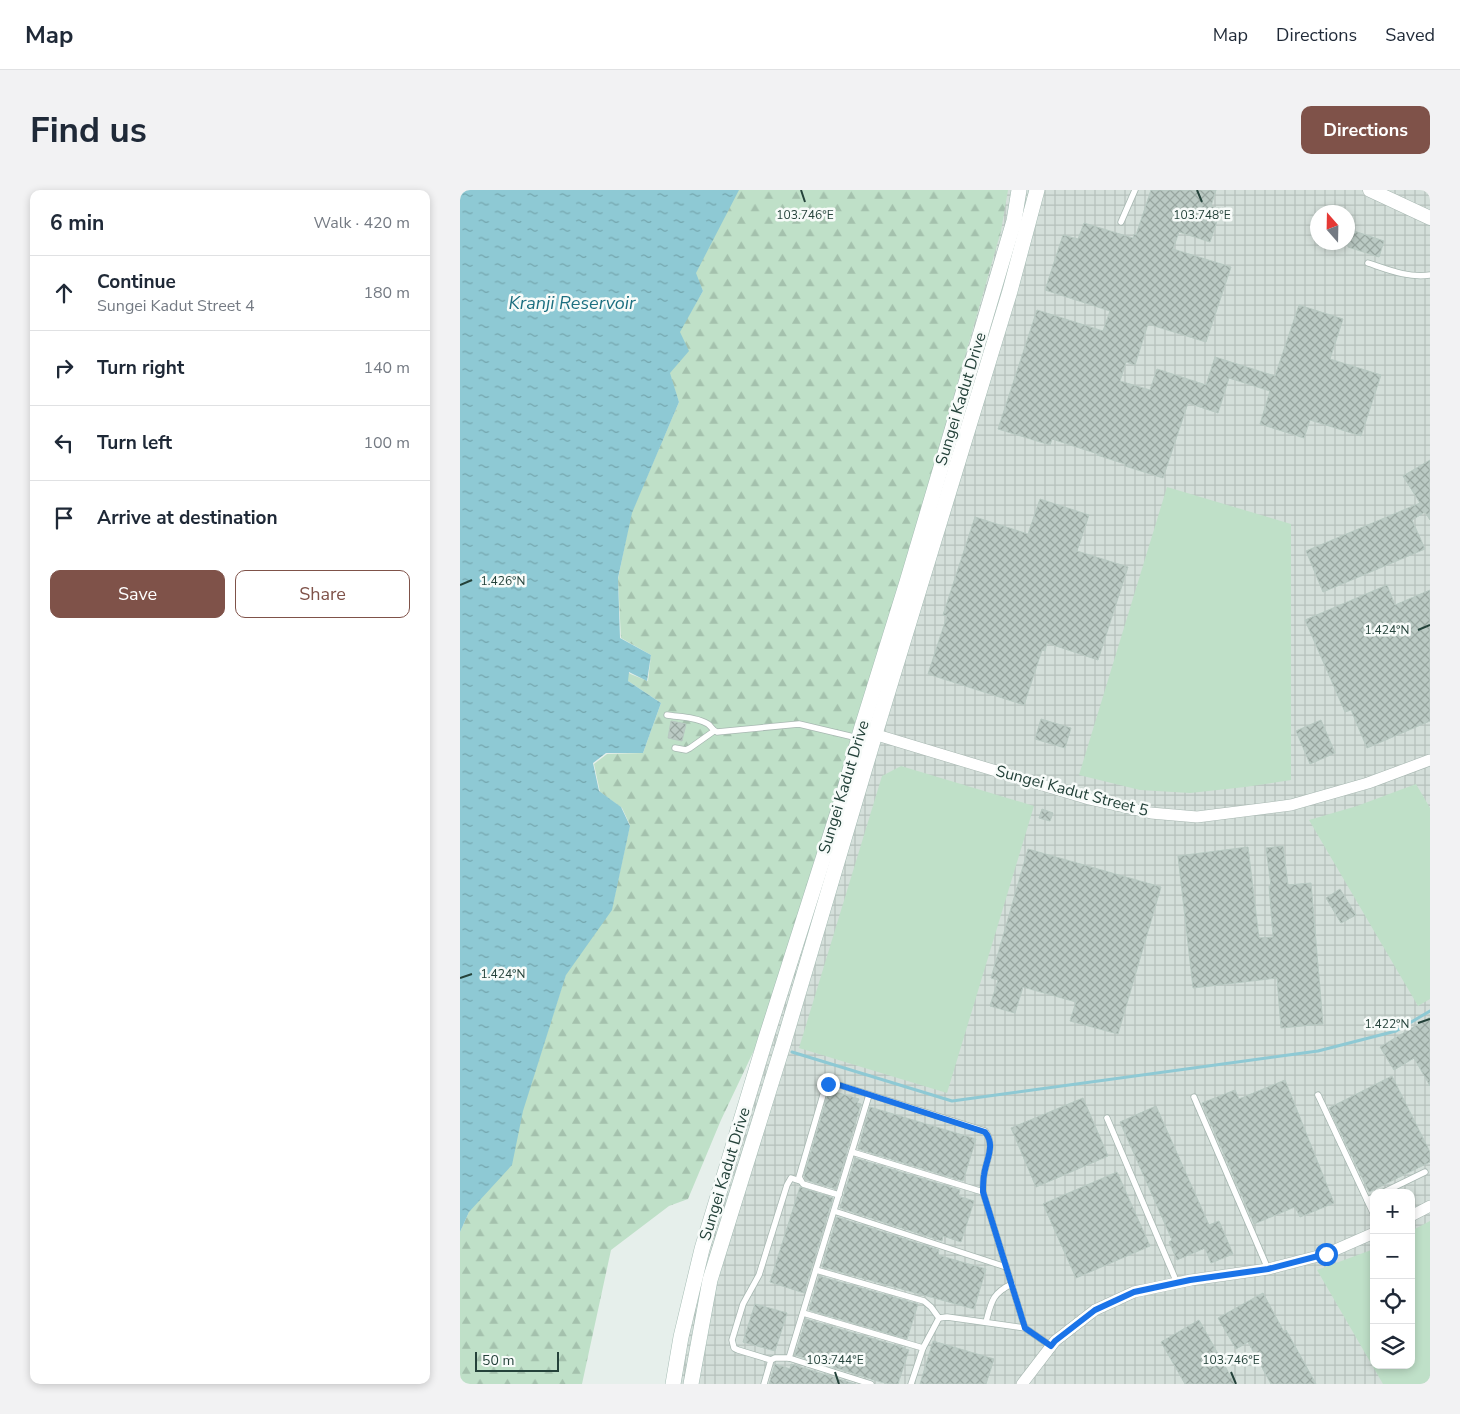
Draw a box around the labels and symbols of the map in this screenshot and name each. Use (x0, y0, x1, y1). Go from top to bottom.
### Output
north arrow (1310, 205, 1355, 250)
text: 103.746°E (776, 207, 834, 223)
text: 103.748°E (1173, 207, 1231, 223)
water label: Kranji Reservoir (509, 291, 636, 315)
street label: Sungei Kadut Drive (930, 330, 992, 468)
text: 1.426°N (481, 573, 525, 589)
text: 1.424°N (1365, 622, 1409, 638)
street label: Sungei Kadut Drive (813, 718, 875, 856)
street label: Sungei Kadut Street 5 (993, 760, 1151, 822)
text: 1.424°N (481, 966, 525, 982)
text: 1.422°N (1365, 1016, 1409, 1032)
route end (817, 1073, 840, 1096)
street label: Sungei Kadut Drive (694, 1105, 756, 1243)
route start (1315, 1243, 1338, 1266)
scale bar (475, 1349, 559, 1372)
text: 103.744°E (806, 1352, 864, 1368)
text: 103.746°E (1202, 1352, 1260, 1368)

